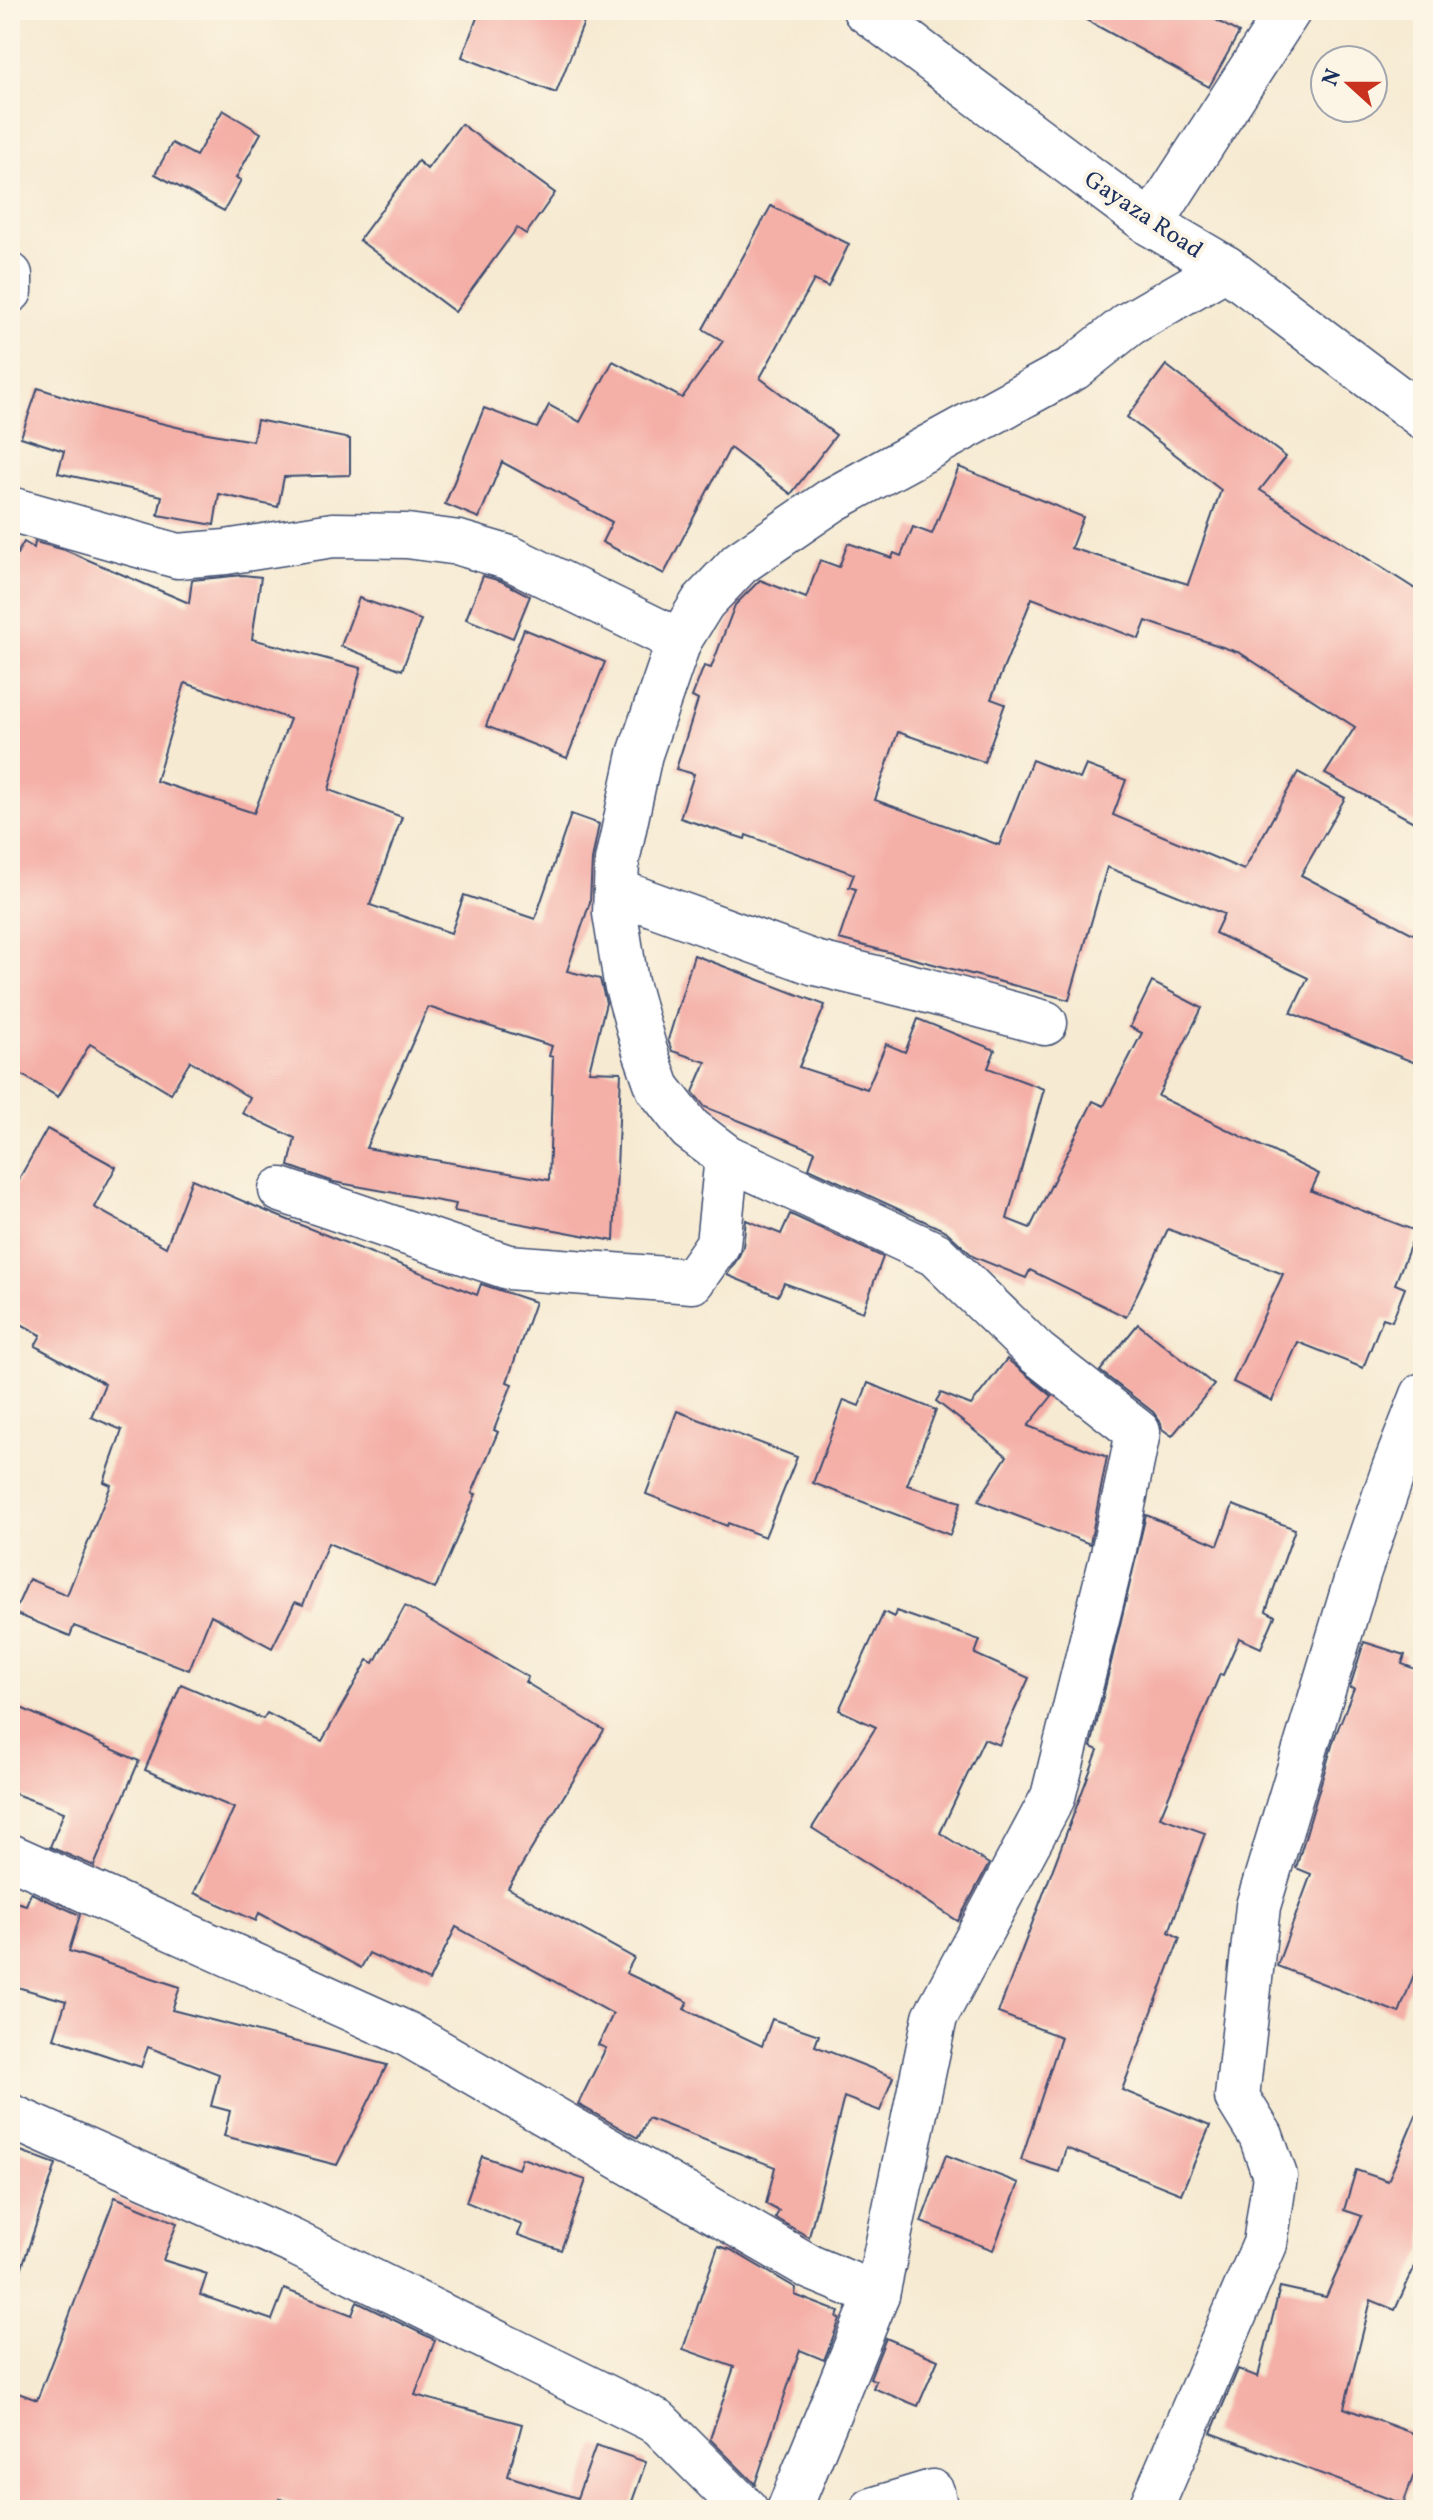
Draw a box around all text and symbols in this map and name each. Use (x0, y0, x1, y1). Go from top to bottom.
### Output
north arrow (1309, 44, 1389, 124)
text: N (1315, 65, 1350, 91)
street label: Gayaza Road (1077, 163, 1209, 268)

